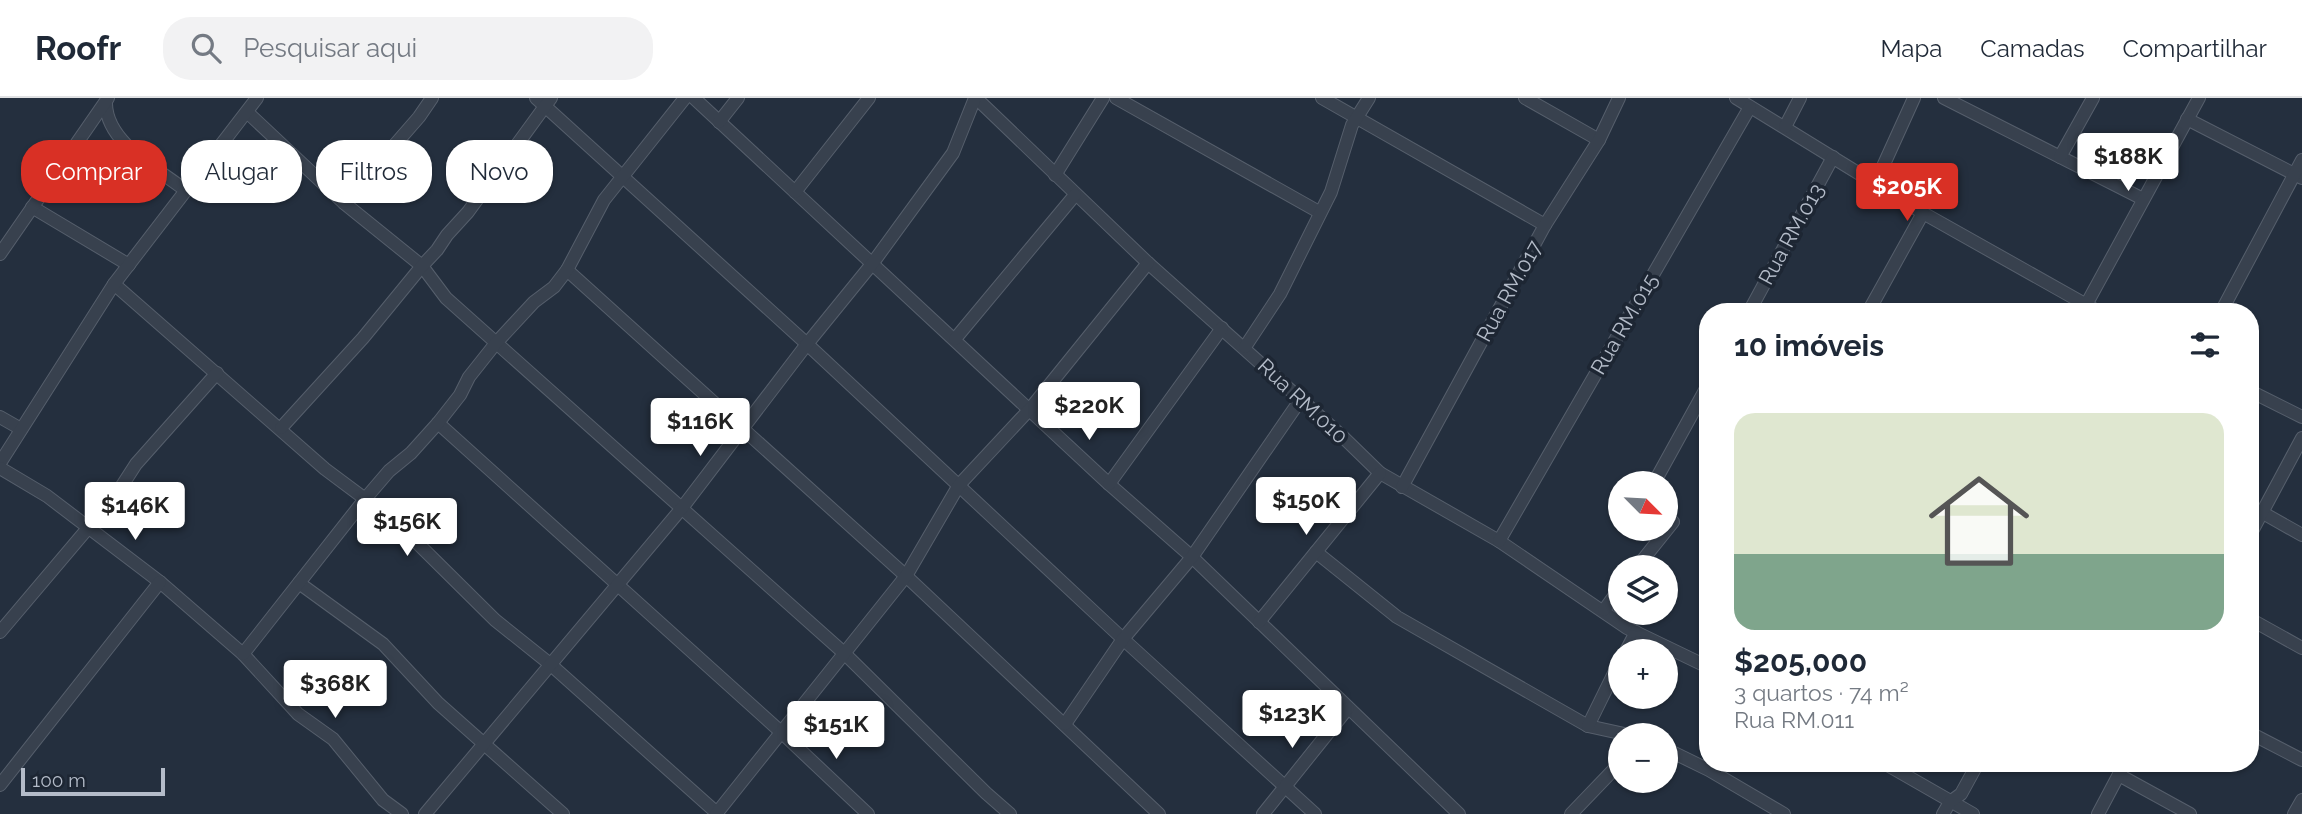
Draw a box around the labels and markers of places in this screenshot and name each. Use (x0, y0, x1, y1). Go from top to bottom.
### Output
pin: $188K (2079, 134, 2177, 193)
pin: $205K (1858, 164, 1956, 223)
pin: $220K (1040, 382, 1138, 442)
pin: $116K (651, 398, 749, 458)
pin: $150K (1257, 478, 1355, 537)
pin: $146K (86, 482, 184, 542)
pin: $156K (358, 498, 456, 558)
pin: $368K (286, 660, 384, 720)
pin: $123K (1243, 690, 1341, 750)
pin: $151K (787, 702, 885, 761)

